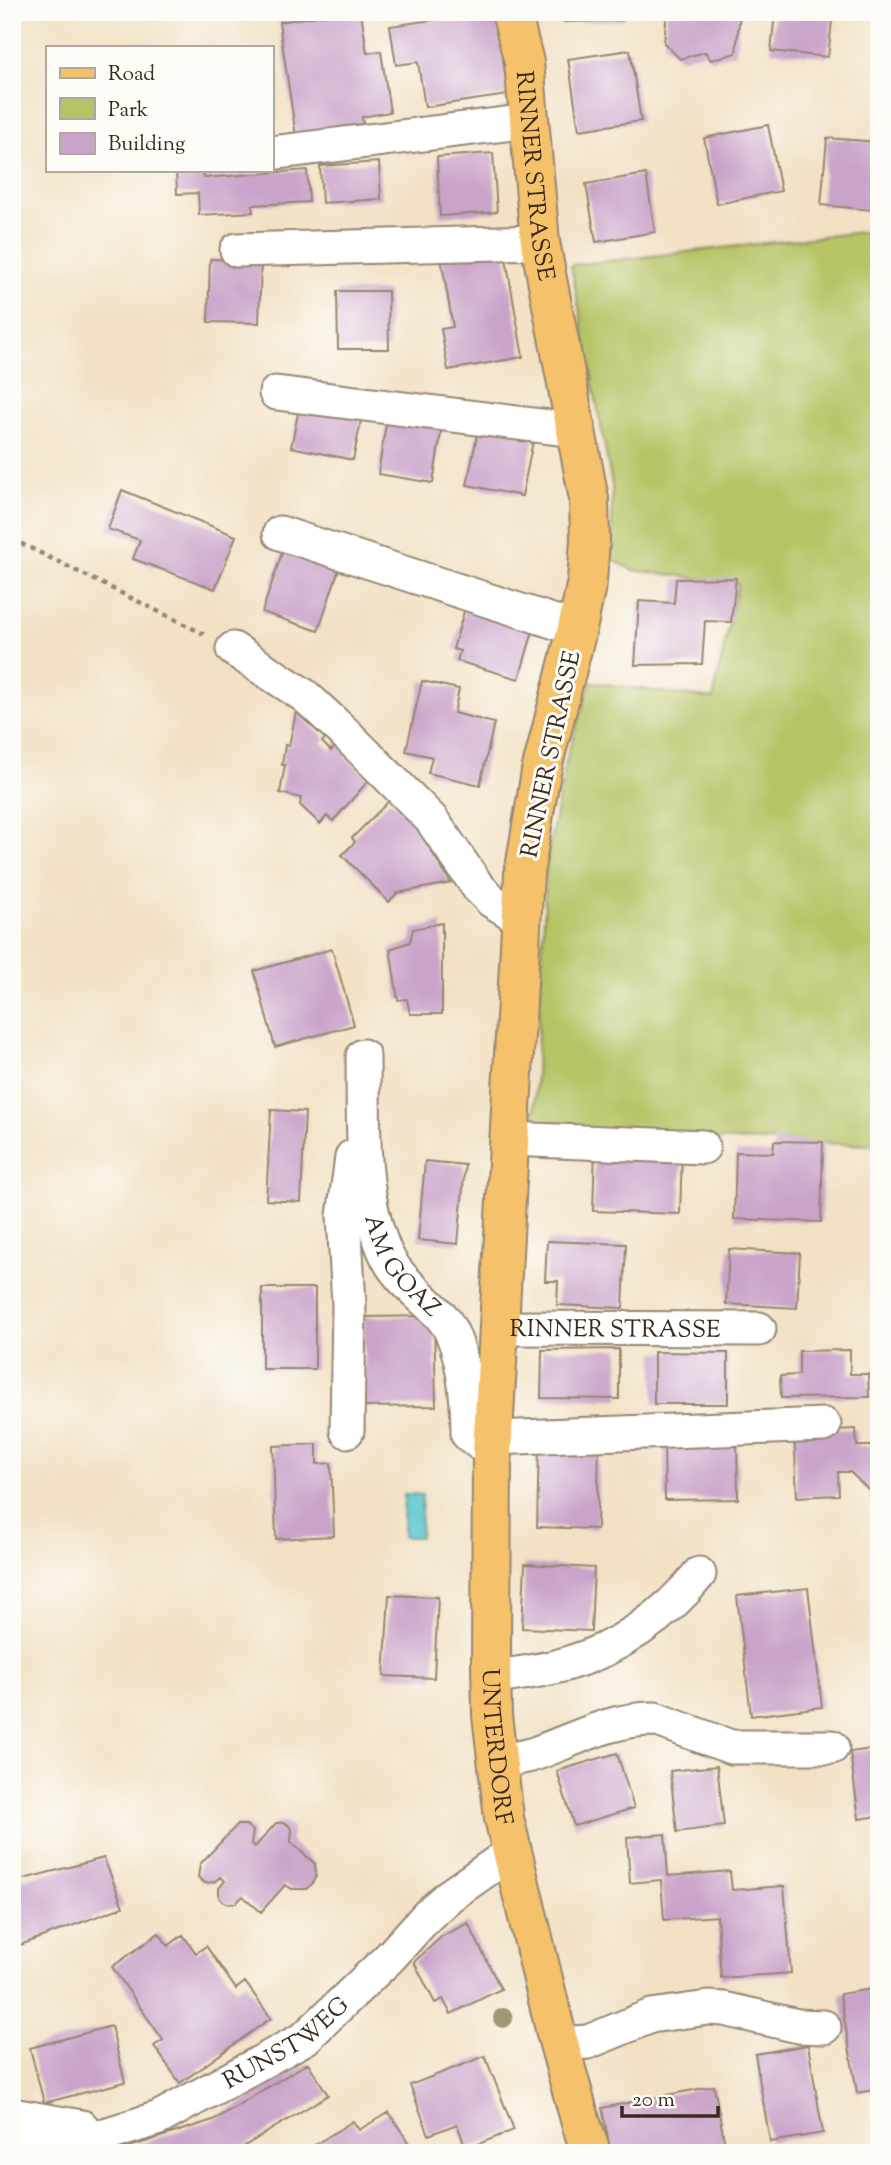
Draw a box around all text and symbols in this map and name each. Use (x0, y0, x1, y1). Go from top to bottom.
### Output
legend (46, 46, 273, 172)
text: Road (108, 60, 155, 90)
street label: RINNER STRASSE (506, 69, 562, 284)
text: Park (108, 96, 149, 126)
text: Building (108, 130, 185, 160)
street label: RINNER STRASSE (513, 647, 591, 861)
street label: AM GOAZ (354, 1211, 448, 1326)
street label: RINNER STRASSE (509, 1313, 721, 1348)
street label: UNTERDORF (472, 1668, 520, 1829)
street label: RUNSTWEG (217, 1989, 358, 2099)
scale bar (622, 2074, 718, 2118)
text: 20 m (632, 2086, 675, 2116)

